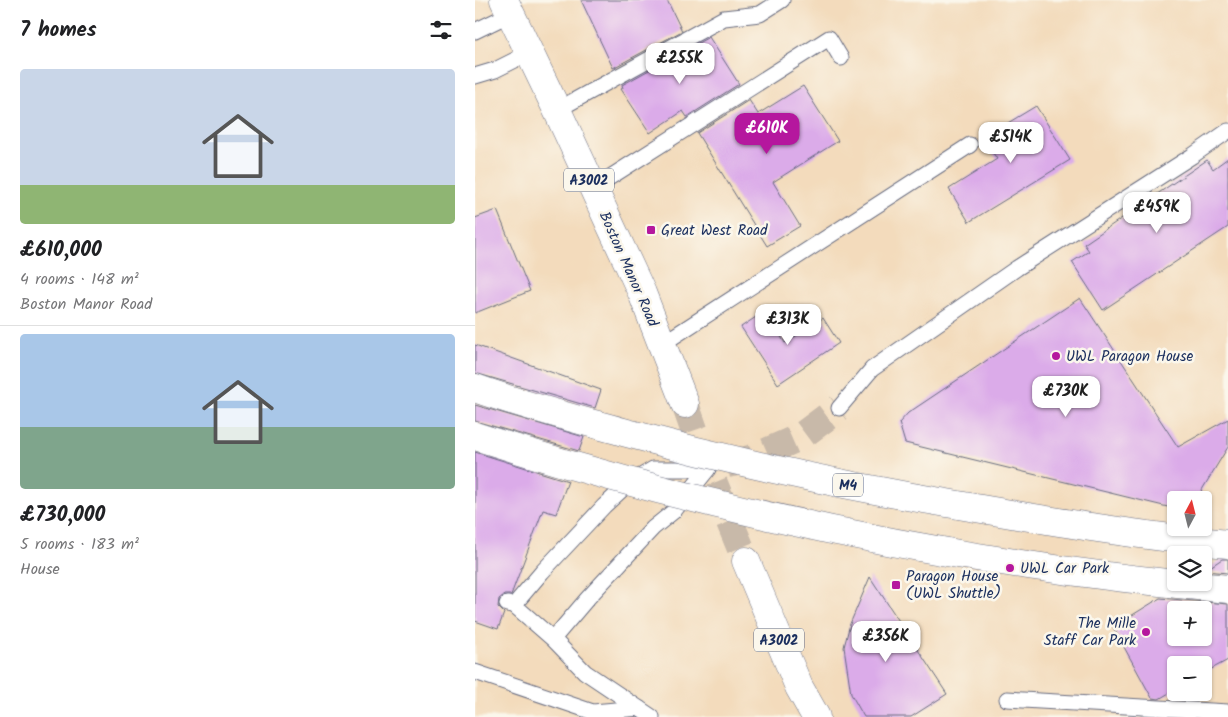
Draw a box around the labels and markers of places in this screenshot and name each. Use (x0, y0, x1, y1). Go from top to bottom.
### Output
pin: £255K (645, 42, 715, 85)
pin: £610K (732, 112, 802, 155)
pin: £514K (976, 121, 1046, 164)
pin: £459K (1122, 192, 1192, 234)
place label: Great West Road (661, 219, 768, 243)
marker: Great West Road (645, 224, 657, 236)
pin: £313K (753, 304, 823, 346)
place label: UWL Paragon House (1066, 345, 1193, 369)
marker: UWL Paragon House (1050, 350, 1062, 362)
pin: £730K (1031, 376, 1101, 418)
place label: UWL Car Park (1020, 557, 1110, 581)
marker: UWL Car Park (1004, 562, 1016, 574)
place label: Paragon House (UWL Shuttle) (906, 565, 1001, 606)
marker: Paragon House (UWL Shuttle) (890, 579, 902, 591)
place label: The Mille Staff Car Park (1044, 612, 1137, 653)
pin: £356K (851, 620, 921, 663)
marker: The Mille Staff Car Park (1140, 626, 1152, 638)

